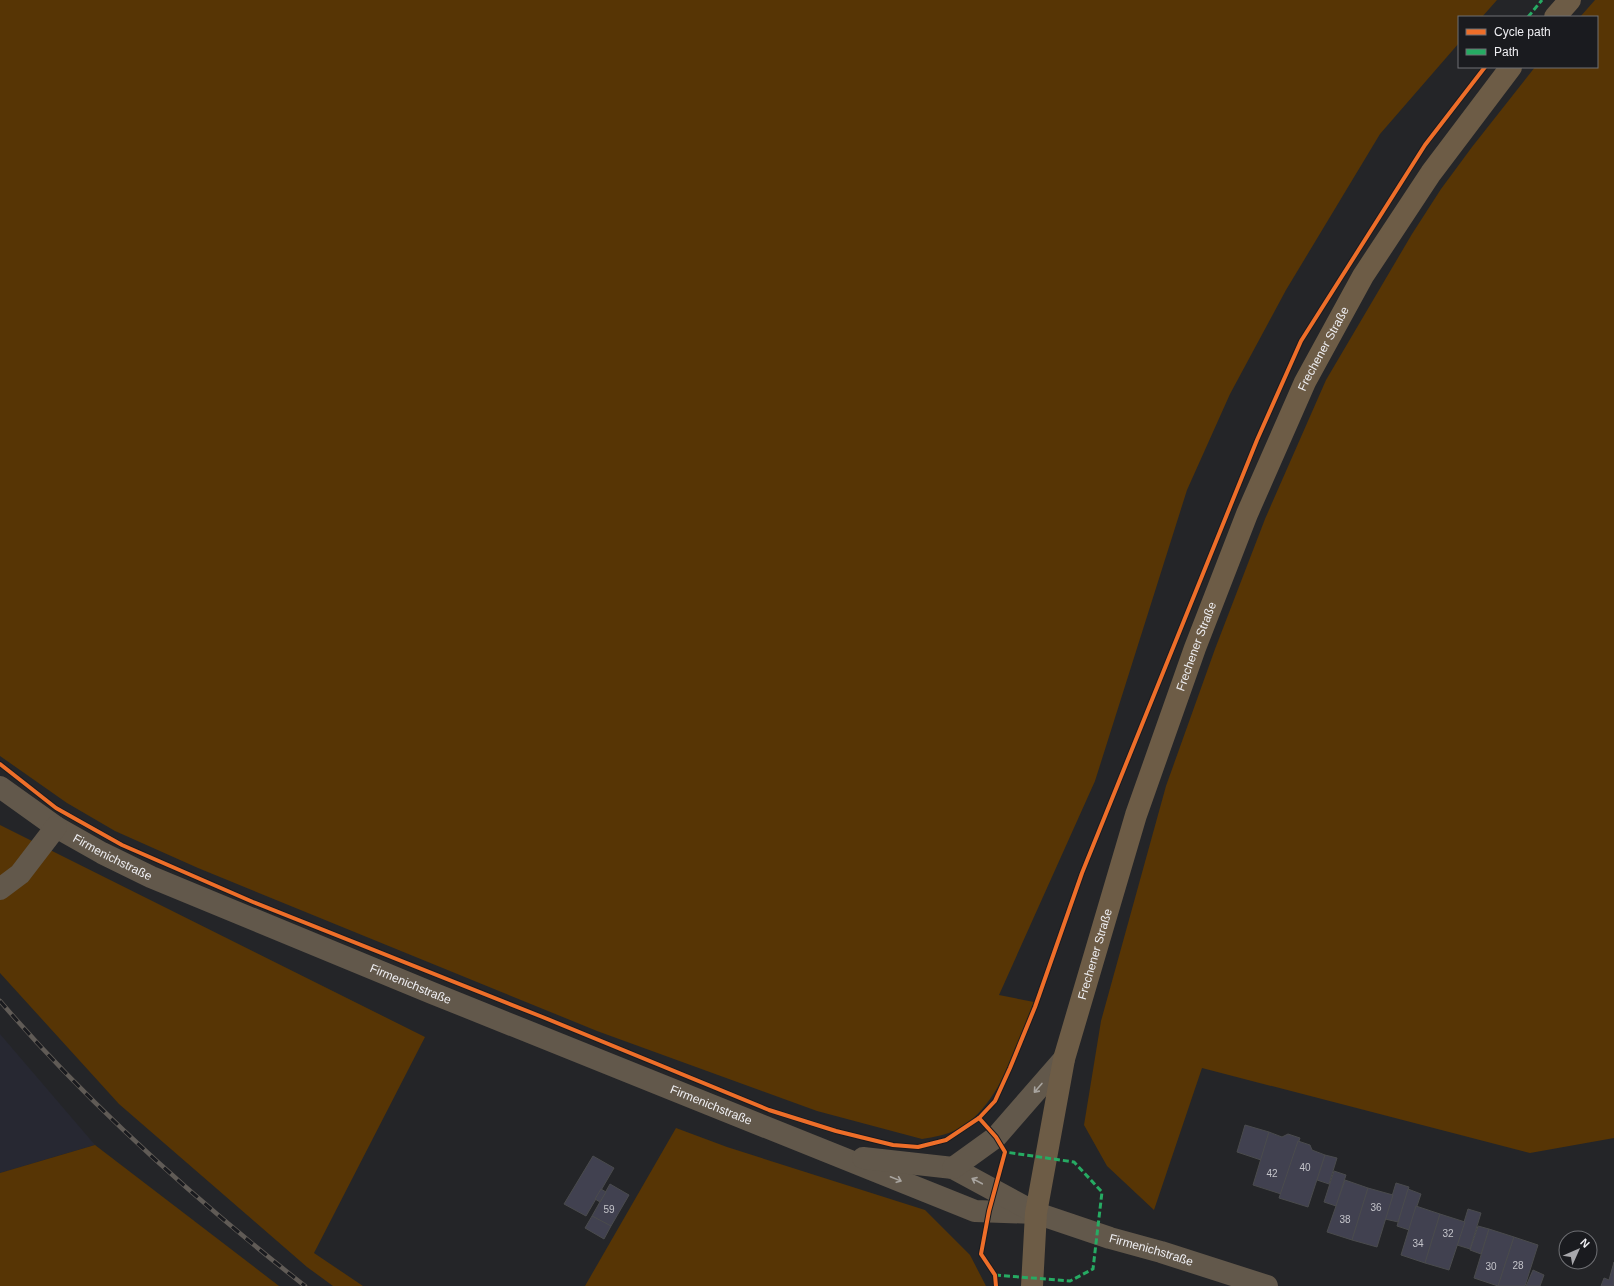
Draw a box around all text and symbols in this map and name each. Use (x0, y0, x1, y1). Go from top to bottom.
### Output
legend (1458, 16, 1598, 68)
text: Cycle path (1494, 25, 1551, 39)
text: Path (1494, 45, 1519, 59)
street label: Frechener Straße (1295, 304, 1352, 393)
street label: Frechener Straße (1173, 600, 1219, 693)
street label: Firmenichstraße (71, 831, 155, 884)
street label: Frechener Straße (1075, 907, 1115, 1001)
street label: Firmenichstraße (368, 961, 454, 1007)
street label: Firmenichstraße (668, 1082, 754, 1128)
one-way arrow (1034, 1083, 1043, 1094)
house number: 40 (1299, 1162, 1311, 1173)
house number: 42 (1266, 1168, 1278, 1179)
one-way arrow (890, 1176, 902, 1184)
one-way arrow (971, 1177, 983, 1184)
house number: 36 (1370, 1202, 1382, 1213)
house number: 59 (603, 1204, 615, 1215)
house number: 38 (1339, 1214, 1351, 1225)
house number: 32 (1442, 1228, 1454, 1239)
north arrow (1558, 1230, 1598, 1270)
street label: Firmenichstraße (1108, 1231, 1195, 1269)
text: N (1578, 1236, 1592, 1250)
house number: 34 (1412, 1238, 1424, 1249)
house number: 28 (1512, 1260, 1524, 1271)
house number: 30 (1485, 1261, 1497, 1272)

